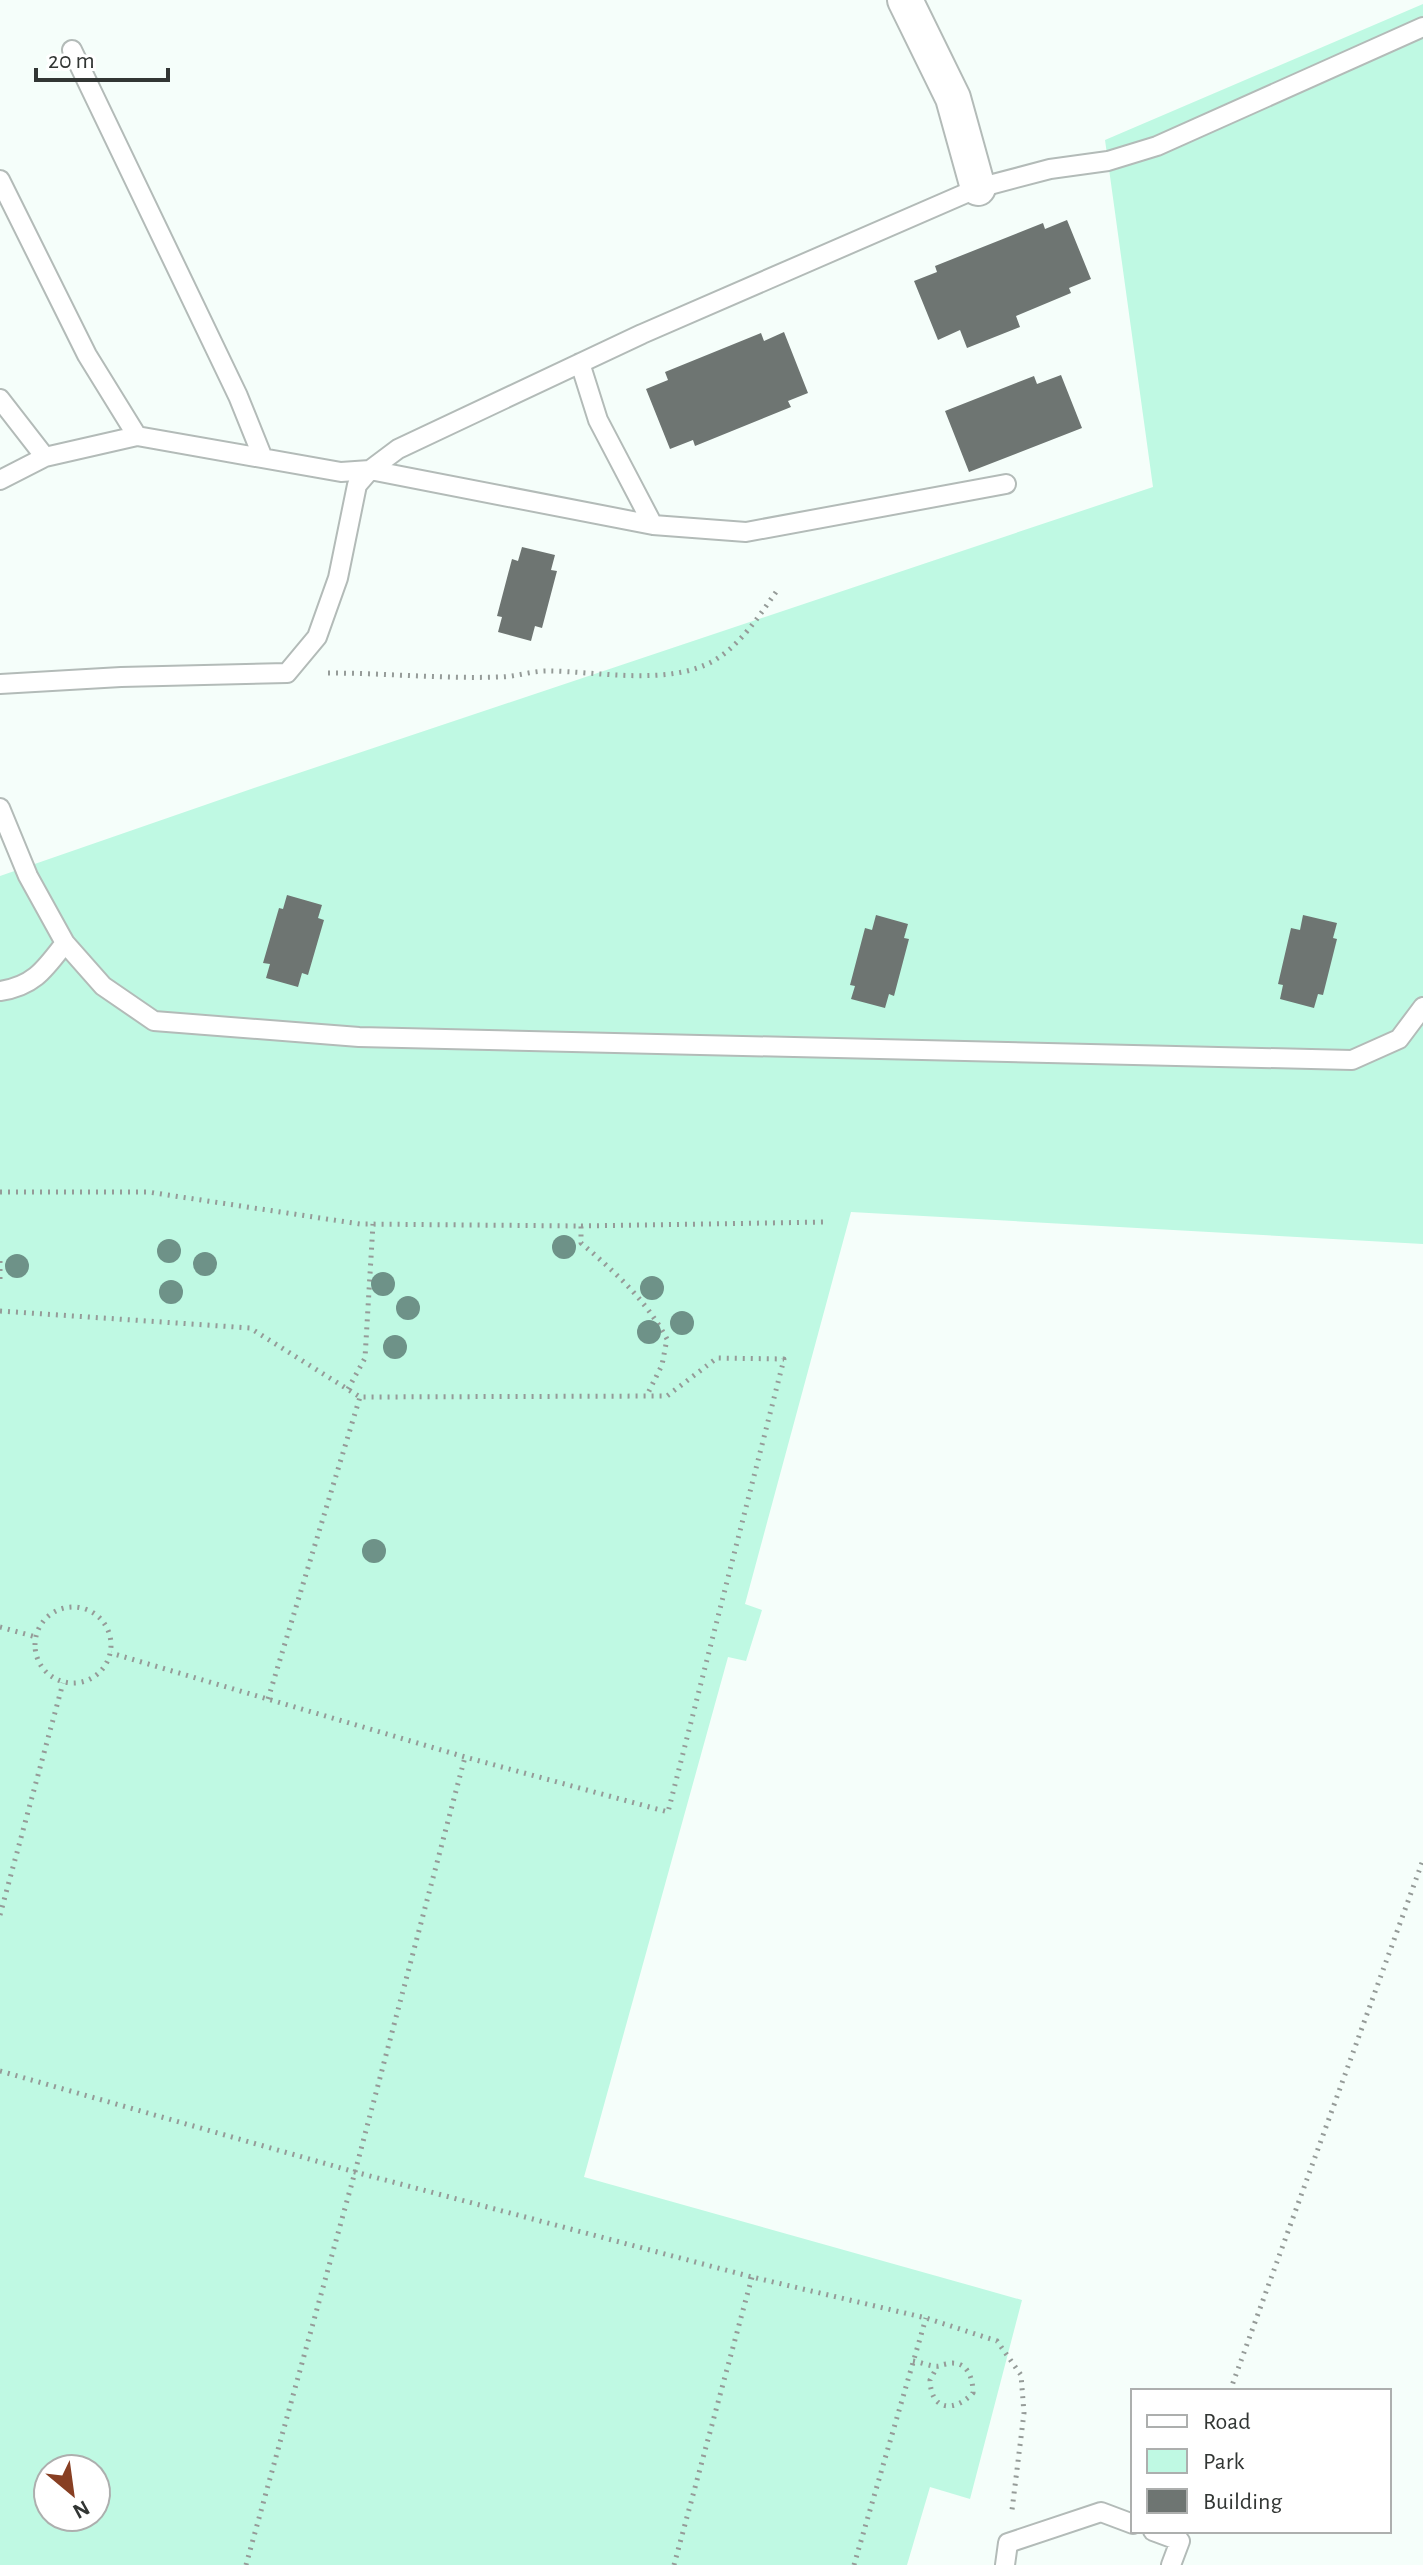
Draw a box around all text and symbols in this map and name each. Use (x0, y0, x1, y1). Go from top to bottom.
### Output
scale bar (36, 32, 168, 82)
text: 20 m (48, 49, 95, 73)
legend (1131, 2389, 1391, 2533)
text: Road (1203, 2410, 1251, 2434)
text: Park (1203, 2450, 1244, 2474)
north arrow (32, 2453, 112, 2533)
text: Building (1203, 2490, 1282, 2514)
text: N (69, 2496, 93, 2523)

